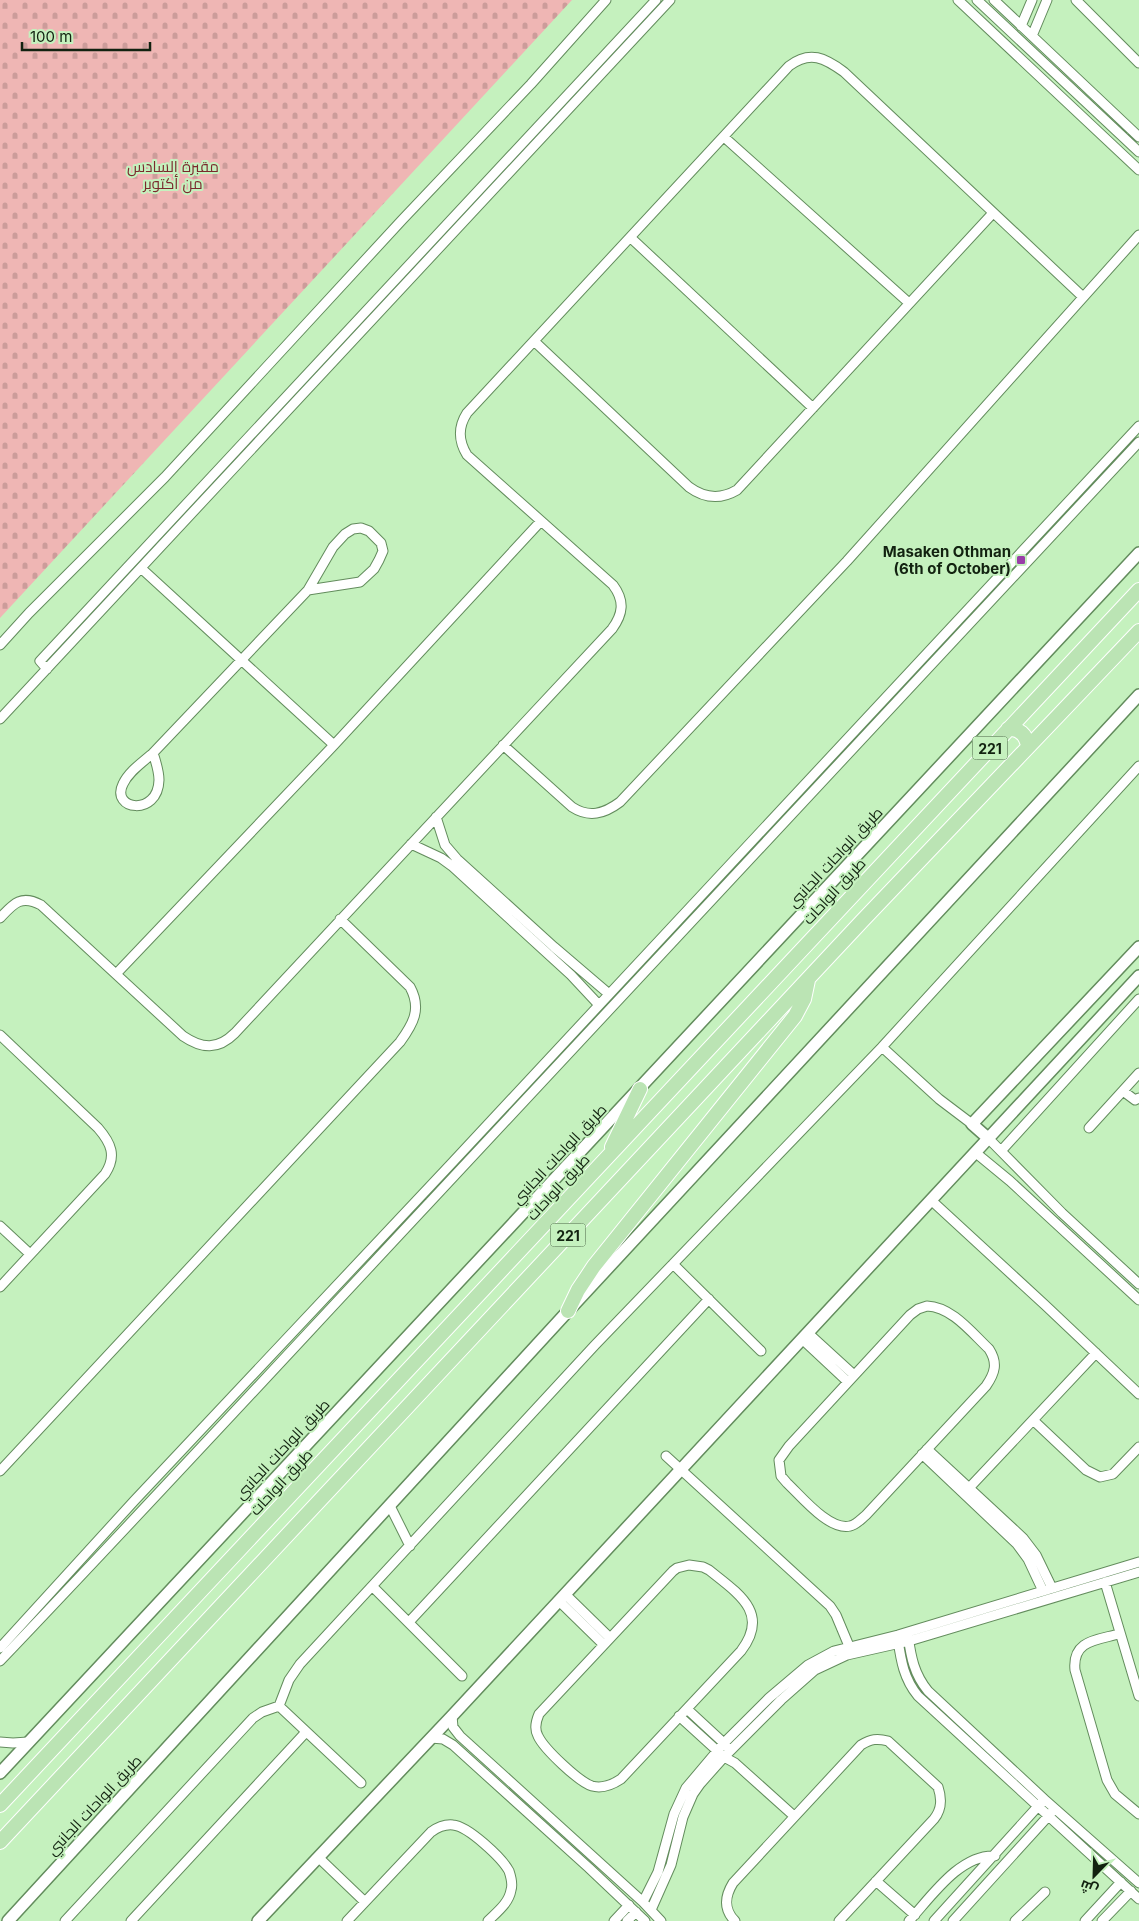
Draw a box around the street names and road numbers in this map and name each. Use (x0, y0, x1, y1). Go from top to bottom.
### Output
road number: 221 (972, 736, 1008, 760)
street label: طريق الواحات الجانبي (784, 803, 886, 911)
street label: طريق الواحات (799, 854, 869, 928)
street label: طريق الواحات الجانبي (508, 1100, 610, 1208)
street label: طريق الواحات (523, 1150, 593, 1224)
road number: 221 (550, 1224, 586, 1246)
street label: طريق الواحات الجانبي (231, 1395, 333, 1503)
street label: طريق الواحات (246, 1445, 316, 1519)
street label: طريق الواحات الجانبي (43, 1751, 148, 1861)

